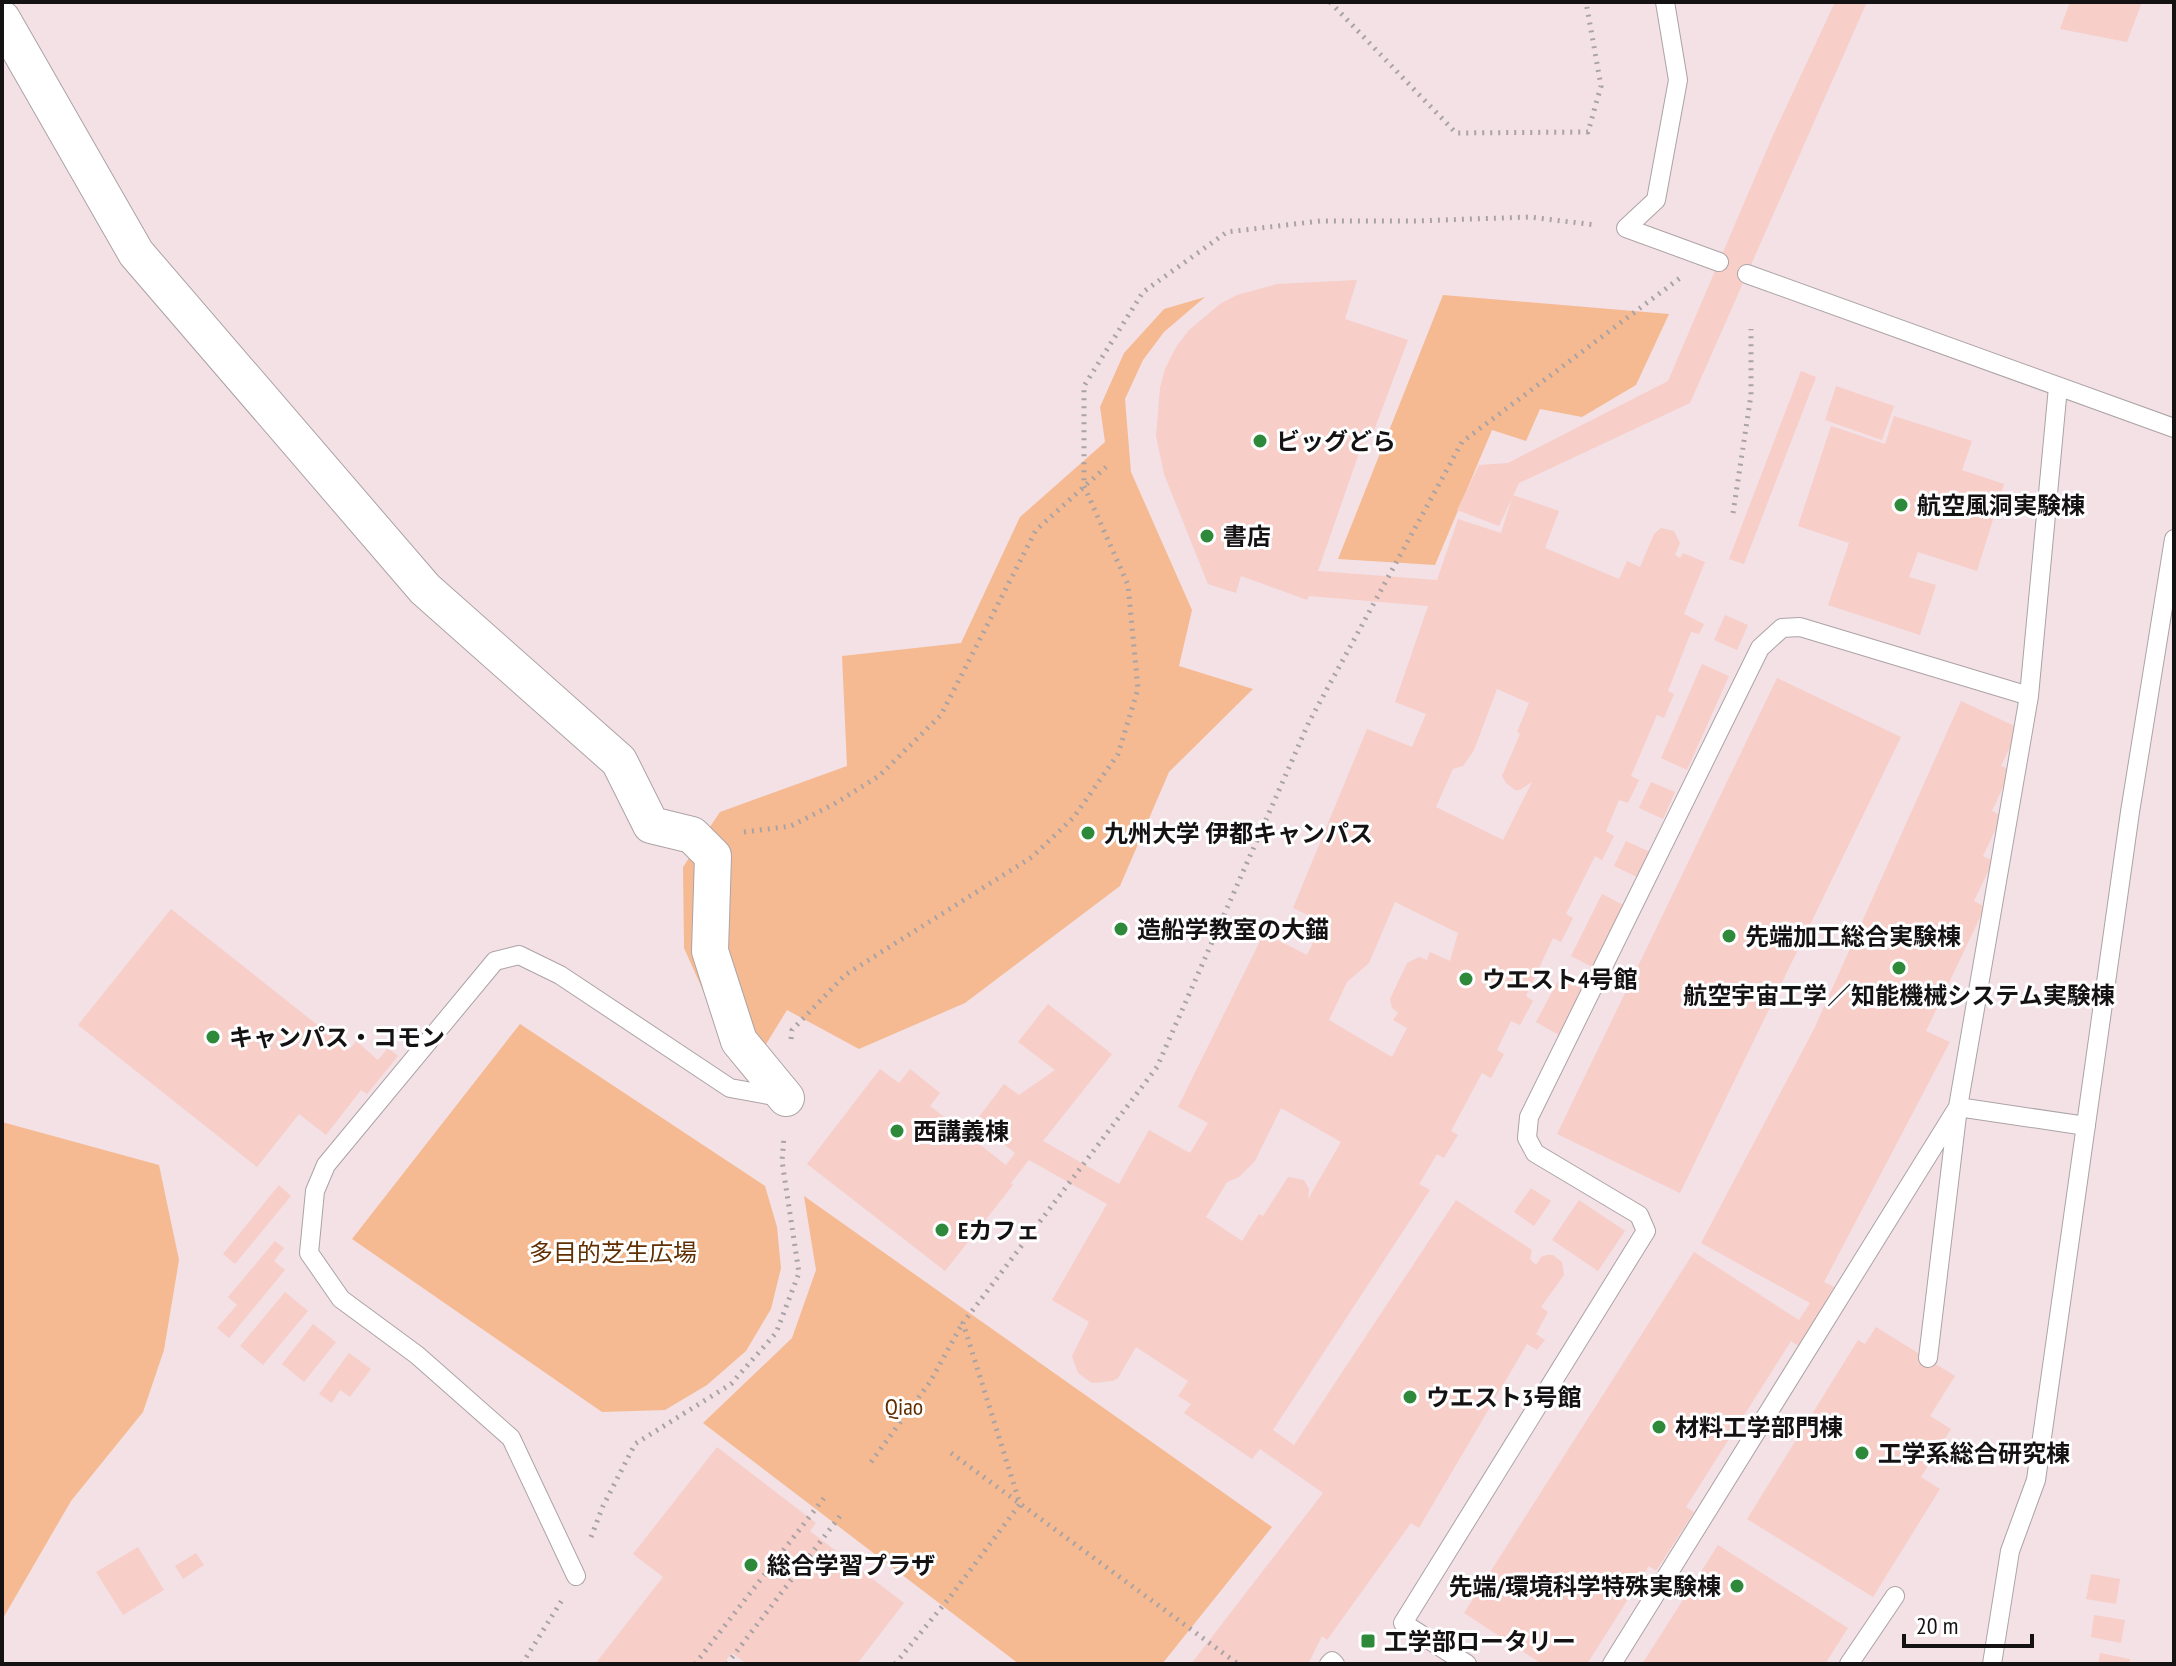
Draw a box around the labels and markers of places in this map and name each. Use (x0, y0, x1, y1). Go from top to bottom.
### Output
place label: ビッグどら (1276, 426, 1396, 457)
marker: ビッグどら (1251, 432, 1269, 450)
place label: 航空風洞実験棟 (1917, 490, 2085, 521)
marker: 航空風洞実験棟 (1892, 496, 1910, 514)
place label: 書店 (1223, 521, 1271, 552)
marker: 書店 (1198, 527, 1216, 545)
place label: 九州大学 伊都キャンパス (1104, 818, 1373, 849)
marker: 九州大学 伊都キャンパス (1079, 824, 1097, 842)
place label: 造船学教室の大錨 (1137, 914, 1329, 945)
marker: 造船学教室の大錨 (1112, 920, 1130, 938)
place label: 先端加工総合実験棟 (1745, 921, 1961, 952)
marker: 先端加工総合実験棟 (1720, 927, 1738, 945)
marker: 航空宇宙工学／知能機械システム実験棟 (1890, 959, 1908, 977)
place label: ウエスト4号館 (1482, 964, 1637, 995)
marker: ウエスト4号館 (1457, 970, 1475, 988)
place label: 航空宇宙工学／知能機械システム実験棟 (1683, 980, 2115, 1011)
place label: キャンパス・コモン (229, 1022, 445, 1053)
marker: キャンパス・コモン (204, 1028, 222, 1046)
place label: 西講義棟 (913, 1116, 1009, 1147)
marker: 西講義棟 (888, 1122, 906, 1140)
place label: Eカフェ (958, 1215, 1040, 1246)
marker: Eカフェ (933, 1221, 951, 1239)
place label: ウエスト3号館 (1426, 1382, 1581, 1413)
marker: ウエスト3号館 (1401, 1388, 1419, 1406)
place label: 材料工学部門棟 (1675, 1412, 1843, 1443)
marker: 材料工学部門棟 (1650, 1418, 1668, 1436)
place label: 工学系総合研究棟 (1878, 1438, 2070, 1469)
marker: 工学系総合研究棟 (1853, 1444, 1871, 1462)
place label: 総合学習プラザ (767, 1550, 935, 1581)
marker: 総合学習プラザ (742, 1556, 760, 1574)
place label: 先端/環境科学特殊実験棟 (1449, 1571, 1721, 1602)
marker: 先端/環境科学特殊実験棟 (1728, 1577, 1746, 1595)
place label: 工学部ロータリー (1384, 1626, 1576, 1657)
marker: 工学部ロータリー (1359, 1632, 1377, 1650)

